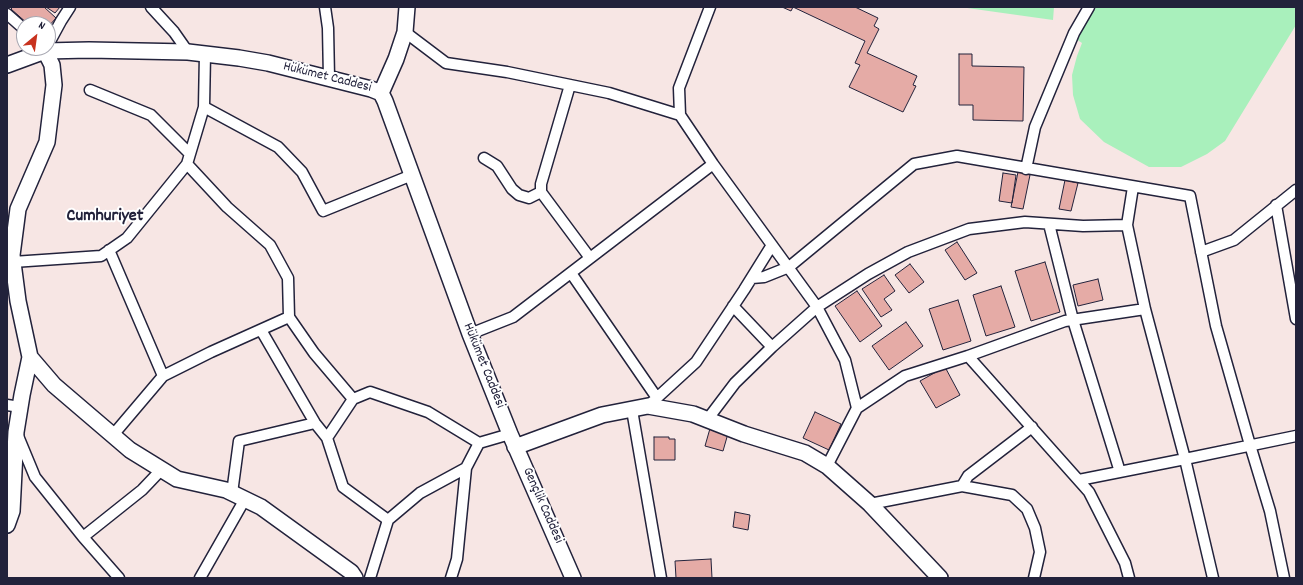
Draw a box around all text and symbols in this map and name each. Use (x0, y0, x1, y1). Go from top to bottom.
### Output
north arrow (16, 16, 56, 56)
text: N (35, 18, 48, 35)
street label: Hükümet Caddesi (281, 59, 373, 97)
district label: Cumhuriyet (67, 207, 143, 229)
street label: Hükümet Caddesi (458, 321, 508, 411)
street label: Gençlik Caddesi (518, 465, 566, 547)

